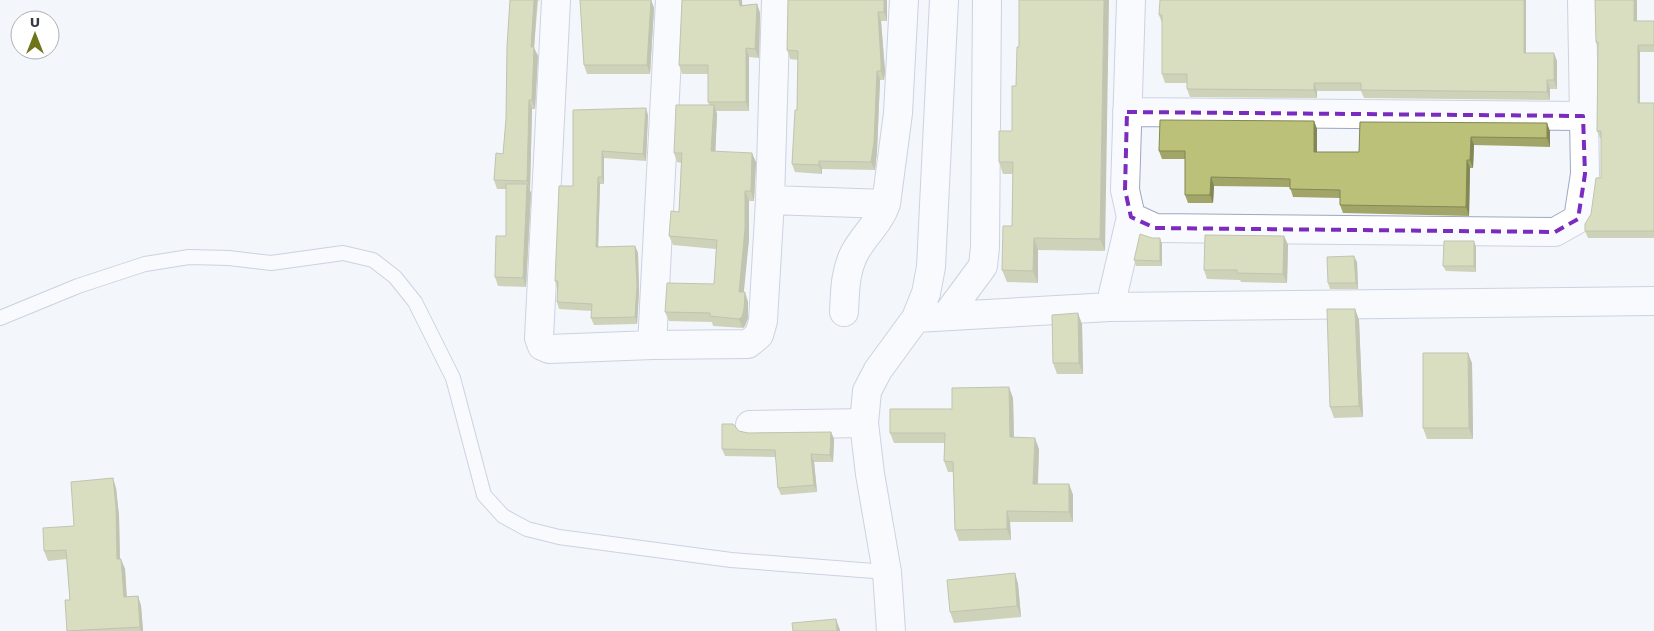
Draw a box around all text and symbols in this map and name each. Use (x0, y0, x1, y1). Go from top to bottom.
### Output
north arrow (10, 10, 60, 60)
text: U (30, 14, 40, 30)

